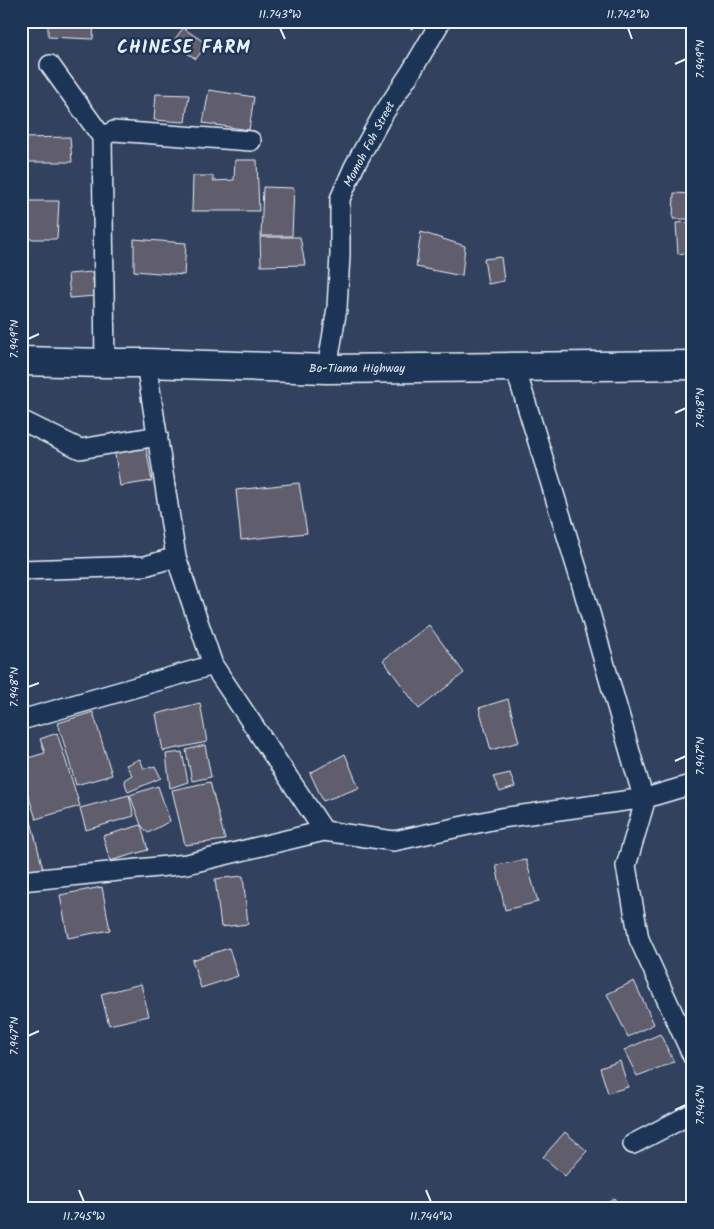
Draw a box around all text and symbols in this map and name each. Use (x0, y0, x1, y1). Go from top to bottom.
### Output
text: 11.743°W (259, 5, 301, 24)
text: 11.742°W (607, 5, 649, 24)
district label: CHINESE FARM (117, 34, 251, 63)
text: 7.949°N (691, 40, 710, 78)
street label: Momoh Foh Street (339, 98, 400, 190)
text: 7.949°N (5, 320, 24, 358)
street label: Bo-Tiama Highway (309, 359, 405, 378)
text: 7.948°N (691, 388, 710, 428)
text: 7.948°N (5, 667, 24, 707)
text: 7.947°N (691, 737, 710, 775)
text: 7.947°N (5, 1017, 24, 1055)
text: 7.946°N (691, 1085, 710, 1125)
text: 11.745°W (63, 1207, 105, 1226)
text: 11.744°W (410, 1207, 452, 1226)

